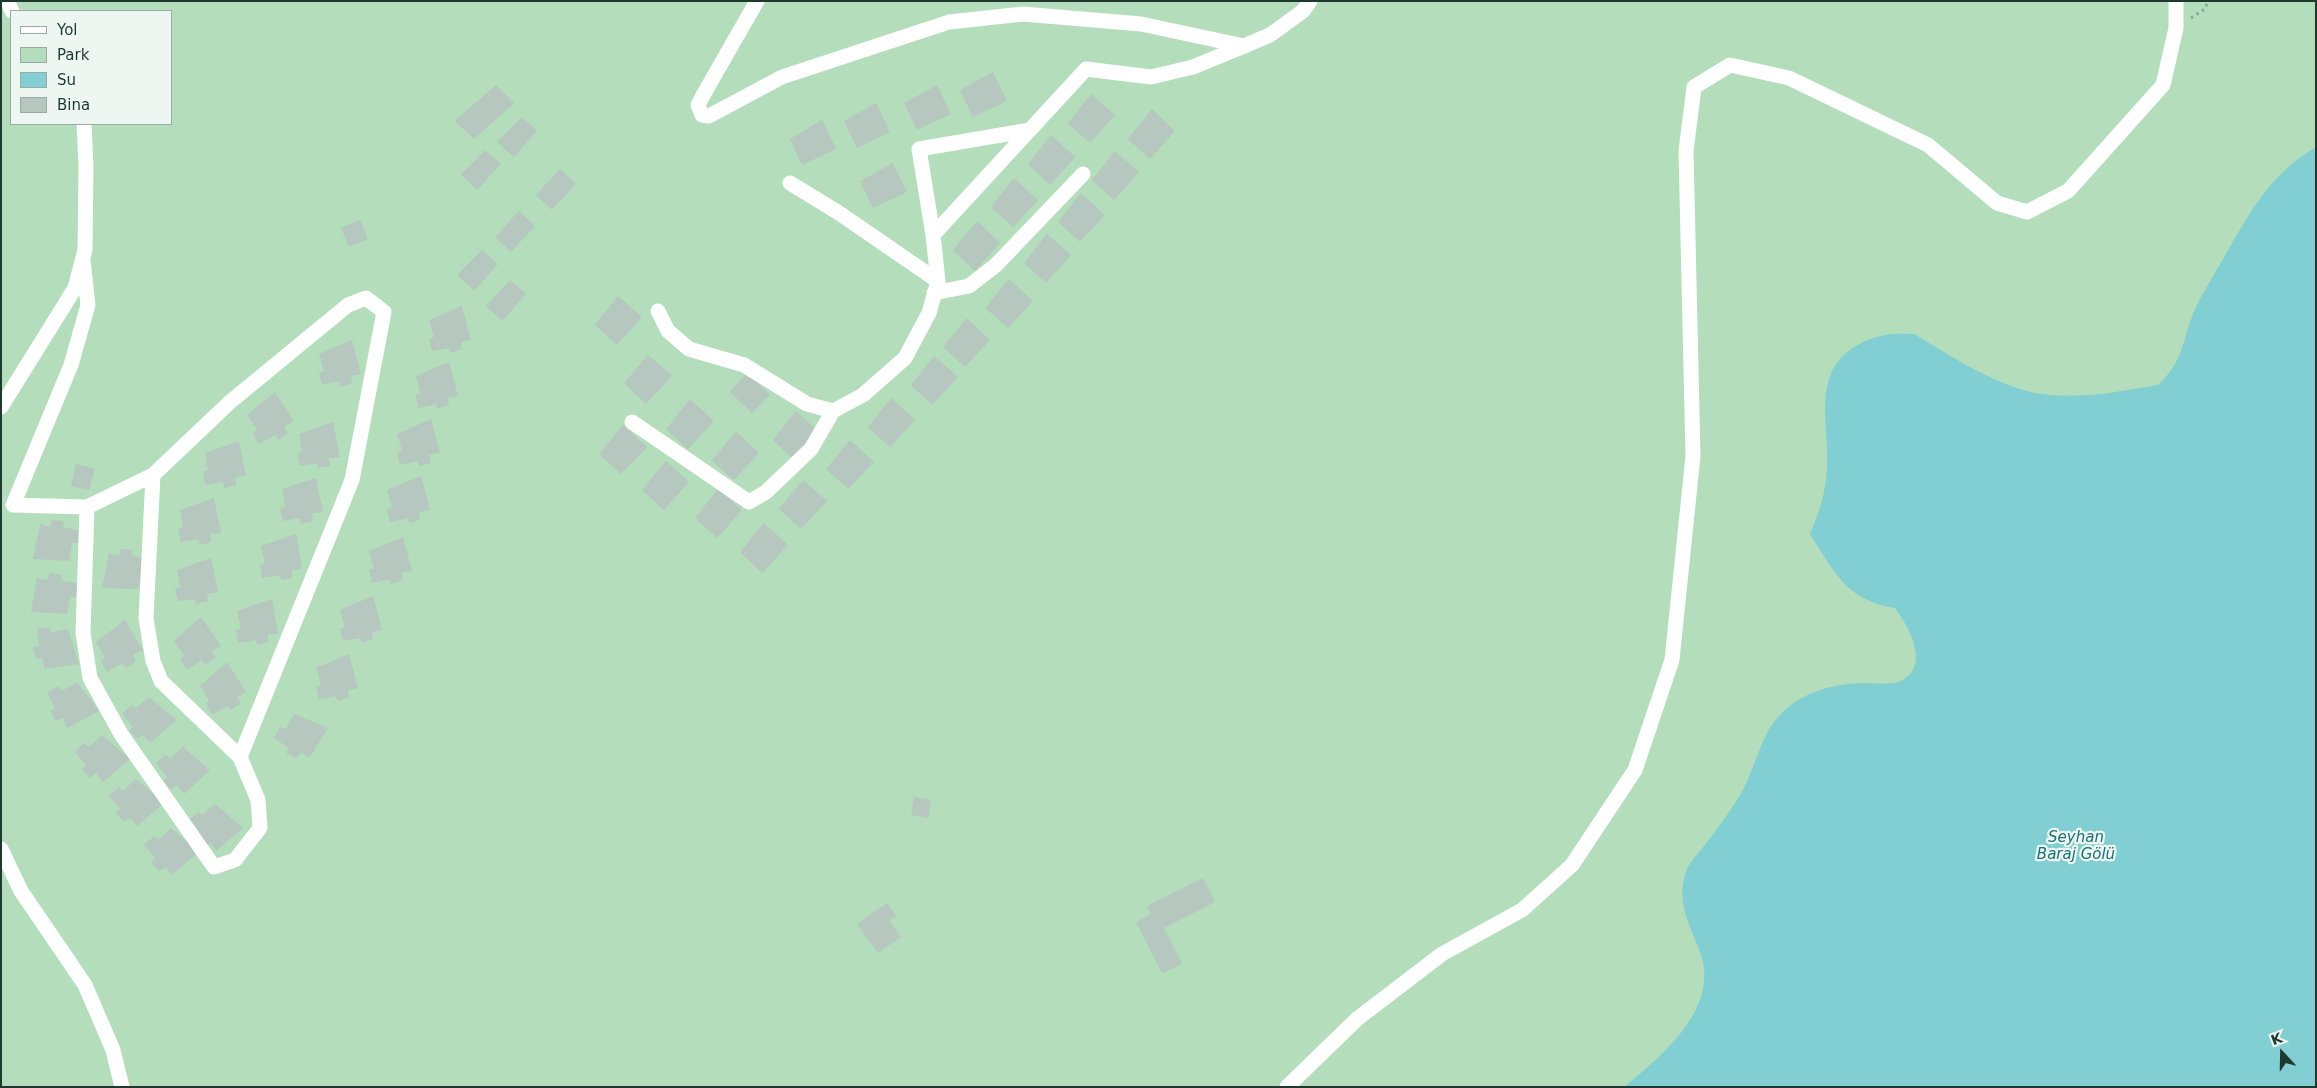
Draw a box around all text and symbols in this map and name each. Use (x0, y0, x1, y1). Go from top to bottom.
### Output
legend (10, 10, 172, 125)
text: Yol (57, 21, 78, 39)
text: Park (57, 46, 89, 64)
text: Su (57, 71, 76, 89)
text: Bina (57, 96, 90, 114)
water label: Seyhan Baraj Gölü (2037, 829, 2115, 864)
north arrow (2257, 1028, 2307, 1078)
text: K (2269, 1030, 2285, 1048)

